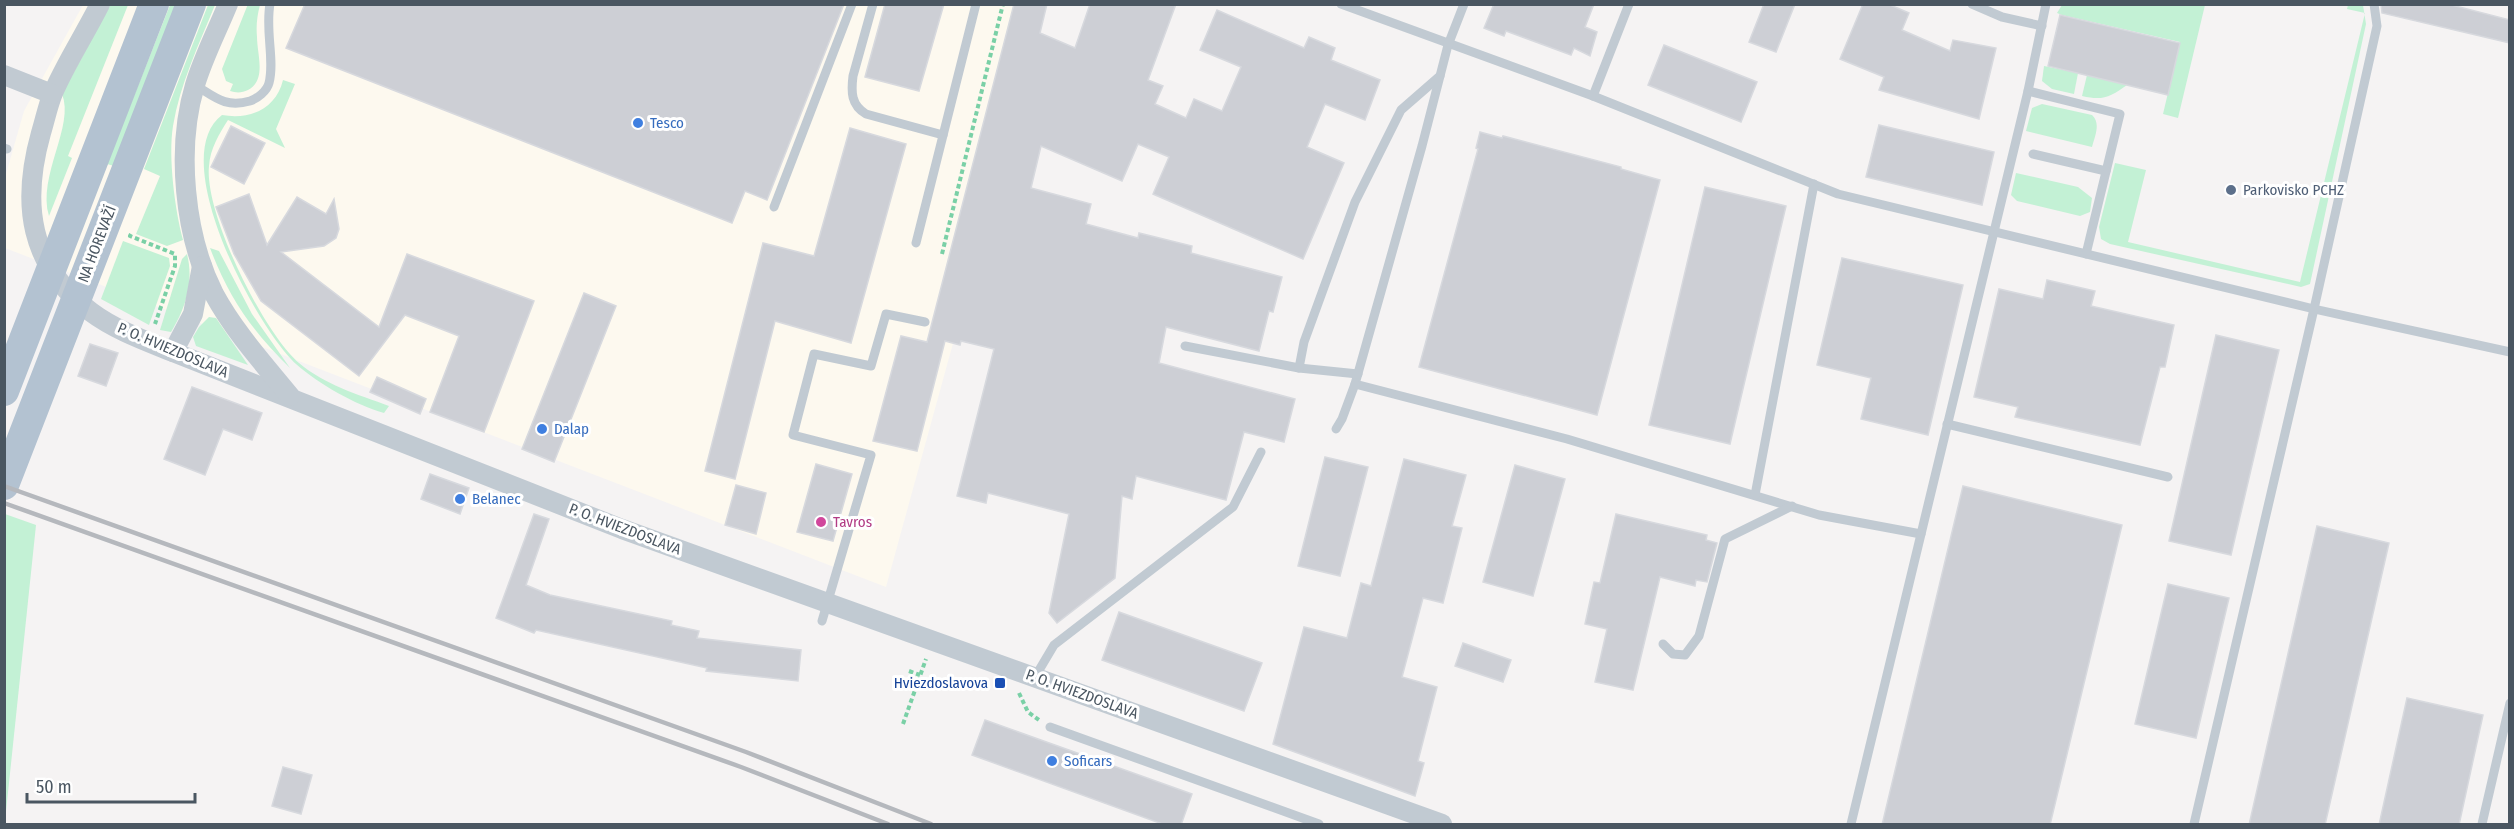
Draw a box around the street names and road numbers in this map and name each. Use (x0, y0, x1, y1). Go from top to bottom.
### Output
street label: NA HOREVAŽÍ (74, 203, 120, 285)
street label: P. O. HVIEZDOSLAVA (115, 319, 231, 381)
street label: P. O. HVIEZDOSLAVA (566, 499, 684, 559)
street label: P. O. HVIEZDOSLAVA (1023, 665, 1141, 723)

